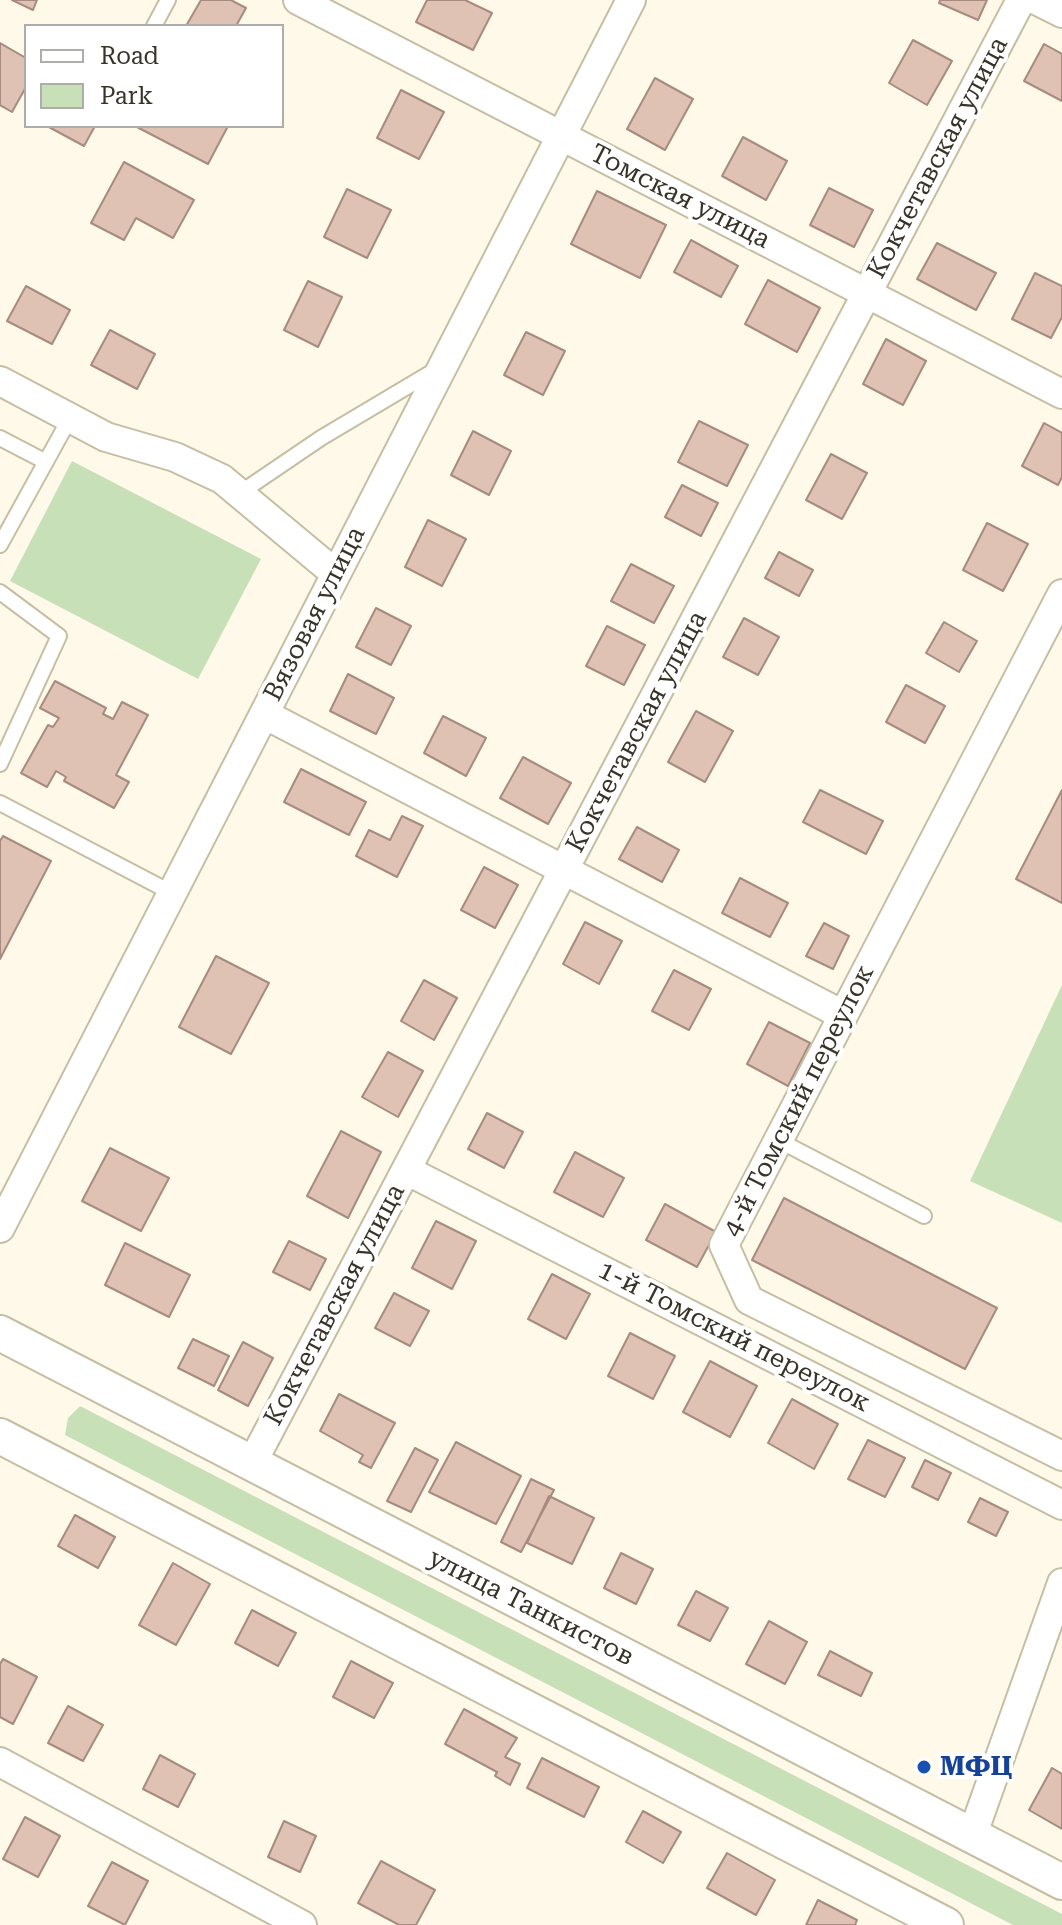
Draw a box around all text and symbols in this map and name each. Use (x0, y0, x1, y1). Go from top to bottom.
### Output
legend (24, 24, 284, 128)
street label: Кокчетавская улица (861, 32, 1015, 284)
text: Road (100, 42, 159, 70)
text: Park (100, 82, 153, 110)
street label: Томская улица (585, 138, 775, 256)
street label: Вязовая улица (258, 522, 372, 706)
street label: Кокчетавская улица (560, 606, 714, 858)
street label: 4-й Томский переулок (717, 960, 881, 1242)
street label: Кокчетавская улица (258, 1179, 412, 1431)
street label: 1-й Томский переулок (593, 1255, 875, 1419)
street label: улица Танкистов (423, 1543, 639, 1673)
place label: МФЦ (940, 1751, 1012, 1783)
marker: МФЦ (915, 1758, 933, 1776)

